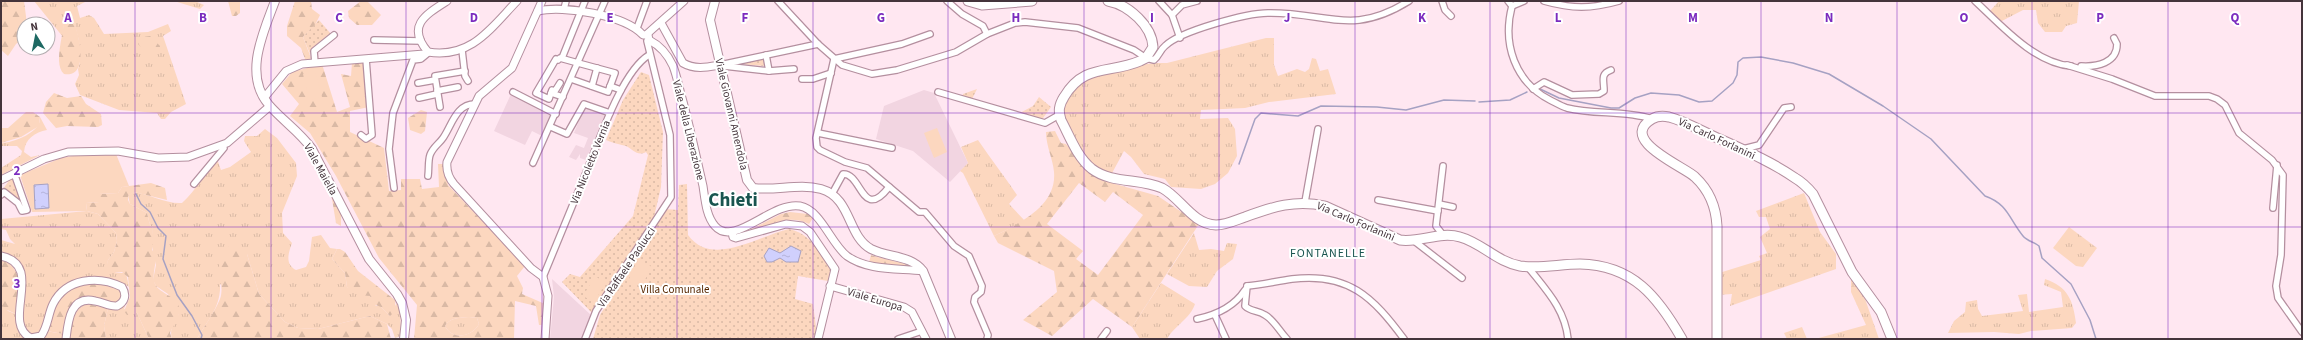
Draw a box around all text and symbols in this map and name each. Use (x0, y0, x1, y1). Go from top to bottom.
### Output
text: A (63, 9, 72, 27)
text: B (199, 9, 207, 27)
text: C (335, 9, 343, 27)
text: D (470, 9, 478, 27)
text: E (606, 9, 614, 27)
text: F (742, 9, 749, 27)
text: G (877, 9, 885, 27)
text: H (1012, 9, 1020, 27)
text: I (1150, 9, 1154, 27)
text: J (1284, 9, 1290, 27)
text: K (1418, 9, 1427, 27)
text: L (1555, 9, 1562, 27)
text: M (1688, 9, 1698, 27)
text: N (1825, 9, 1833, 27)
text: O (1960, 9, 1969, 27)
text: P (2096, 9, 2104, 27)
text: Q (2231, 9, 2240, 27)
north arrow (16, 16, 56, 56)
text: N (29, 19, 39, 35)
street label: Viale Giovanni Amendola (711, 57, 752, 171)
street label: Viale della Liberazione (669, 78, 708, 182)
street label: Via Carlo Forlanini (1676, 114, 1758, 163)
street label: Via Nicoletto Vernia (567, 118, 614, 206)
street label: Viale Maiella (300, 141, 341, 198)
text: 2 (14, 162, 21, 180)
district label: Chieti (708, 187, 758, 214)
street label: Via Carlo Forlanini (1314, 198, 1397, 245)
street label: Via Raffaele Paolucci (594, 224, 659, 310)
district label: FONTANELLE (1290, 245, 1366, 262)
text: 3 (14, 275, 21, 293)
park label: Villa Comunale (641, 282, 710, 297)
street label: Viale Europa (845, 284, 904, 315)

